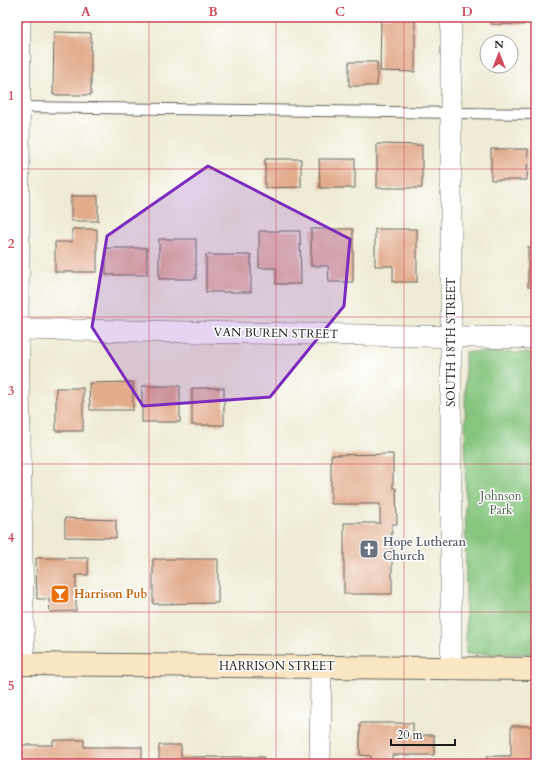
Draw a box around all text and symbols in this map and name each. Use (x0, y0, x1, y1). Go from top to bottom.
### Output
text: A (81, 3, 91, 21)
text: B (208, 3, 218, 21)
text: C (335, 3, 345, 21)
text: D (461, 3, 473, 21)
north arrow (479, 34, 519, 74)
text: N (494, 37, 504, 52)
text: 1 (8, 87, 14, 105)
text: 2 (8, 235, 15, 253)
street label: SOUTH 18TH STREET (443, 277, 459, 407)
street label: VAN BUREN STREET (214, 324, 339, 342)
text: 3 (8, 382, 15, 400)
park label: Johnson Park (478, 488, 522, 518)
text: 4 (8, 529, 15, 547)
place label: Hope Lutheran Church (383, 534, 466, 564)
church icon: Hope Lutheran Church (358, 538, 380, 560)
bar icon: Harrison Pub (49, 583, 71, 605)
place label: Harrison Pub (74, 586, 147, 602)
street label: HARRISON STREET (219, 658, 335, 674)
text: 5 (8, 677, 14, 695)
scale bar (391, 721, 455, 747)
text: 20 m (397, 727, 424, 743)

